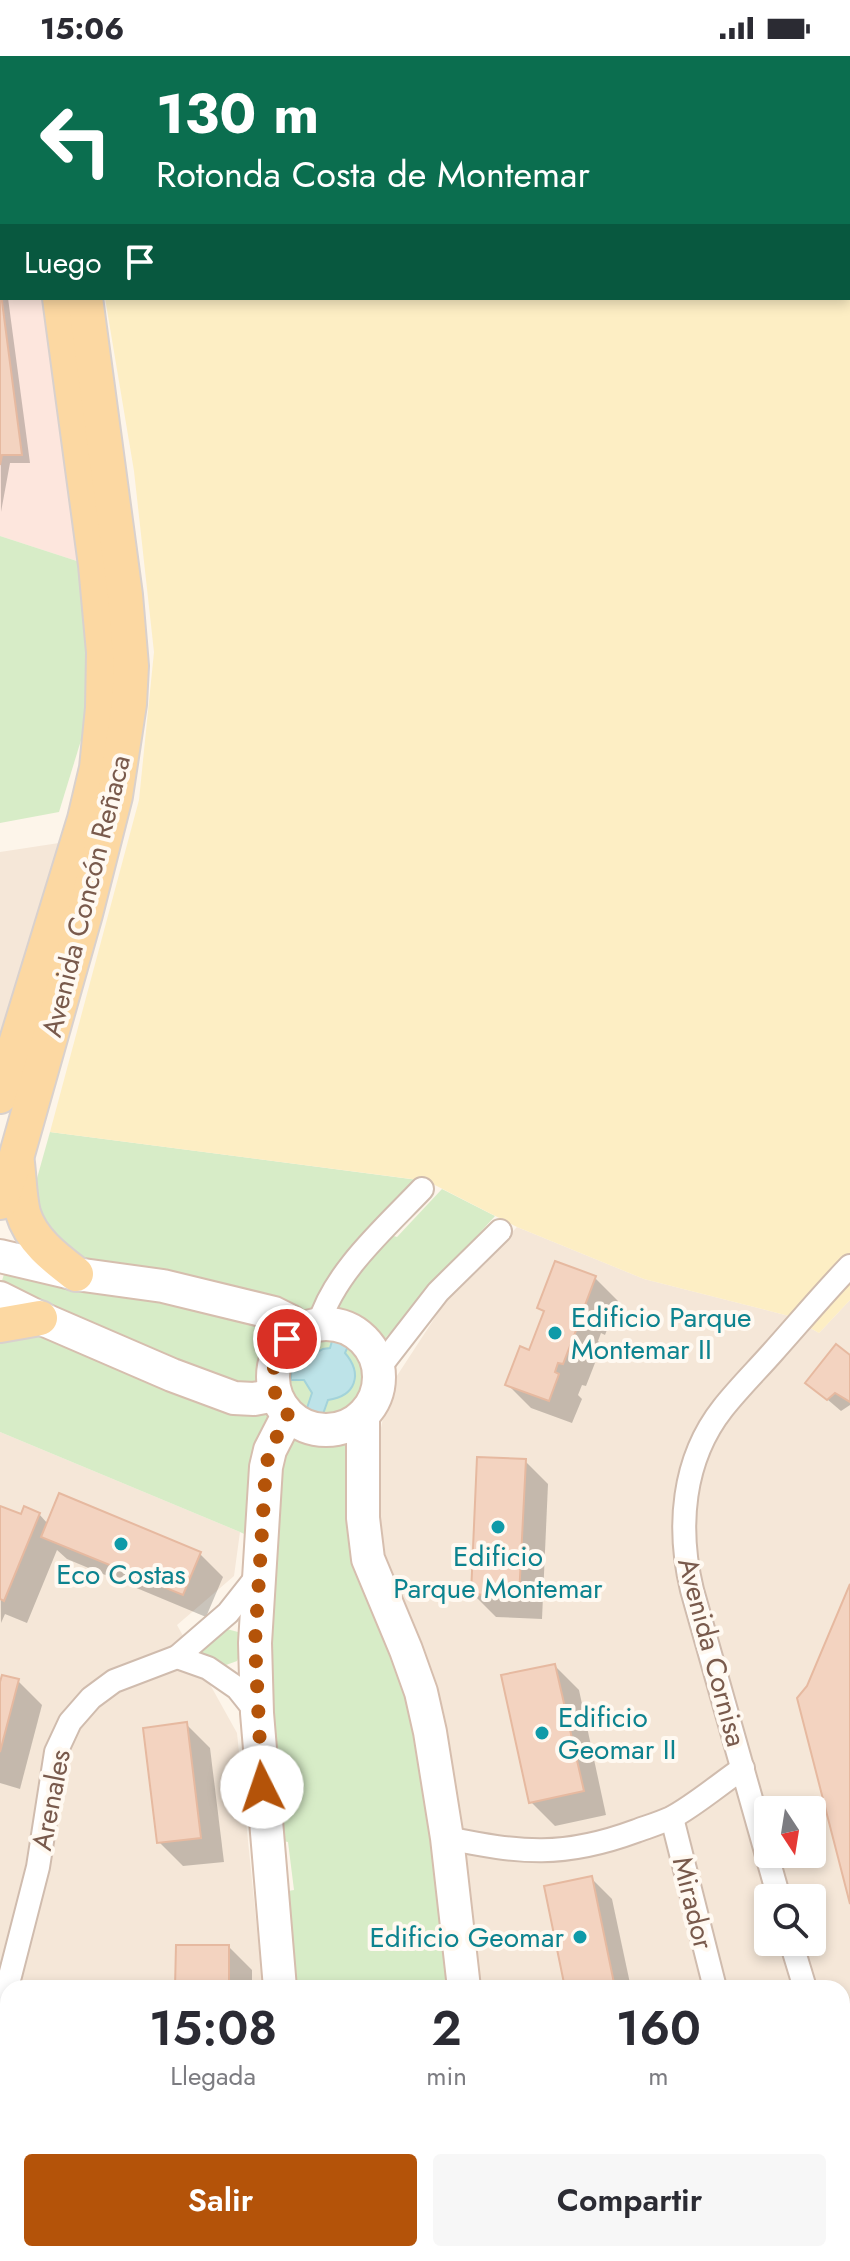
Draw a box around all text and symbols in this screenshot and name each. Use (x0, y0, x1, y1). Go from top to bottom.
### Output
text: 15:06 (40, 7, 124, 50)
text: 130 m (156, 73, 319, 154)
icon: left (24, 88, 128, 192)
text: Rotonda Costa de Montemar (156, 148, 590, 200)
icon: arrive (118, 240, 162, 284)
text: Luego (24, 241, 102, 284)
street label: Avenida Concón Reñaca (31, 751, 141, 1041)
place label: Edificio Parque Montemar II (571, 1297, 752, 1370)
pin (253, 1305, 321, 1373)
icon: arrive (265, 1317, 309, 1361)
marker: Edificio Parque Montemar II (546, 1324, 564, 1342)
marker: Edificio Parque Montemar (489, 1518, 507, 1536)
marker: Eco Costas (112, 1535, 130, 1553)
place label: Edificio Parque Montemar (393, 1536, 603, 1609)
street label: Avenida Cornisa (667, 1553, 757, 1751)
place label: Eco Costas (56, 1554, 186, 1595)
place label: Edificio Geomar II (558, 1697, 676, 1770)
marker: Edificio Geomar II (533, 1724, 551, 1742)
position arrow (220, 1745, 304, 1829)
street label: Arenales (21, 1746, 81, 1854)
north arrow (754, 1796, 826, 1868)
map controls (754, 1796, 826, 1956)
street label: Mirador (662, 1852, 724, 1954)
button: search (754, 1884, 826, 1956)
place label: Edificio Geomar (369, 1917, 564, 1958)
marker: Edificio Geomar (571, 1928, 589, 1946)
text: 15:08 (149, 1994, 277, 2063)
text: 2 (431, 1994, 462, 2063)
text: 160 (616, 1994, 701, 2063)
text: Llegada (170, 2057, 256, 2095)
text: min (426, 2057, 467, 2095)
text: m (648, 2057, 669, 2095)
button: Salir (24, 2154, 417, 2246)
button: Compartir (433, 2154, 826, 2246)

